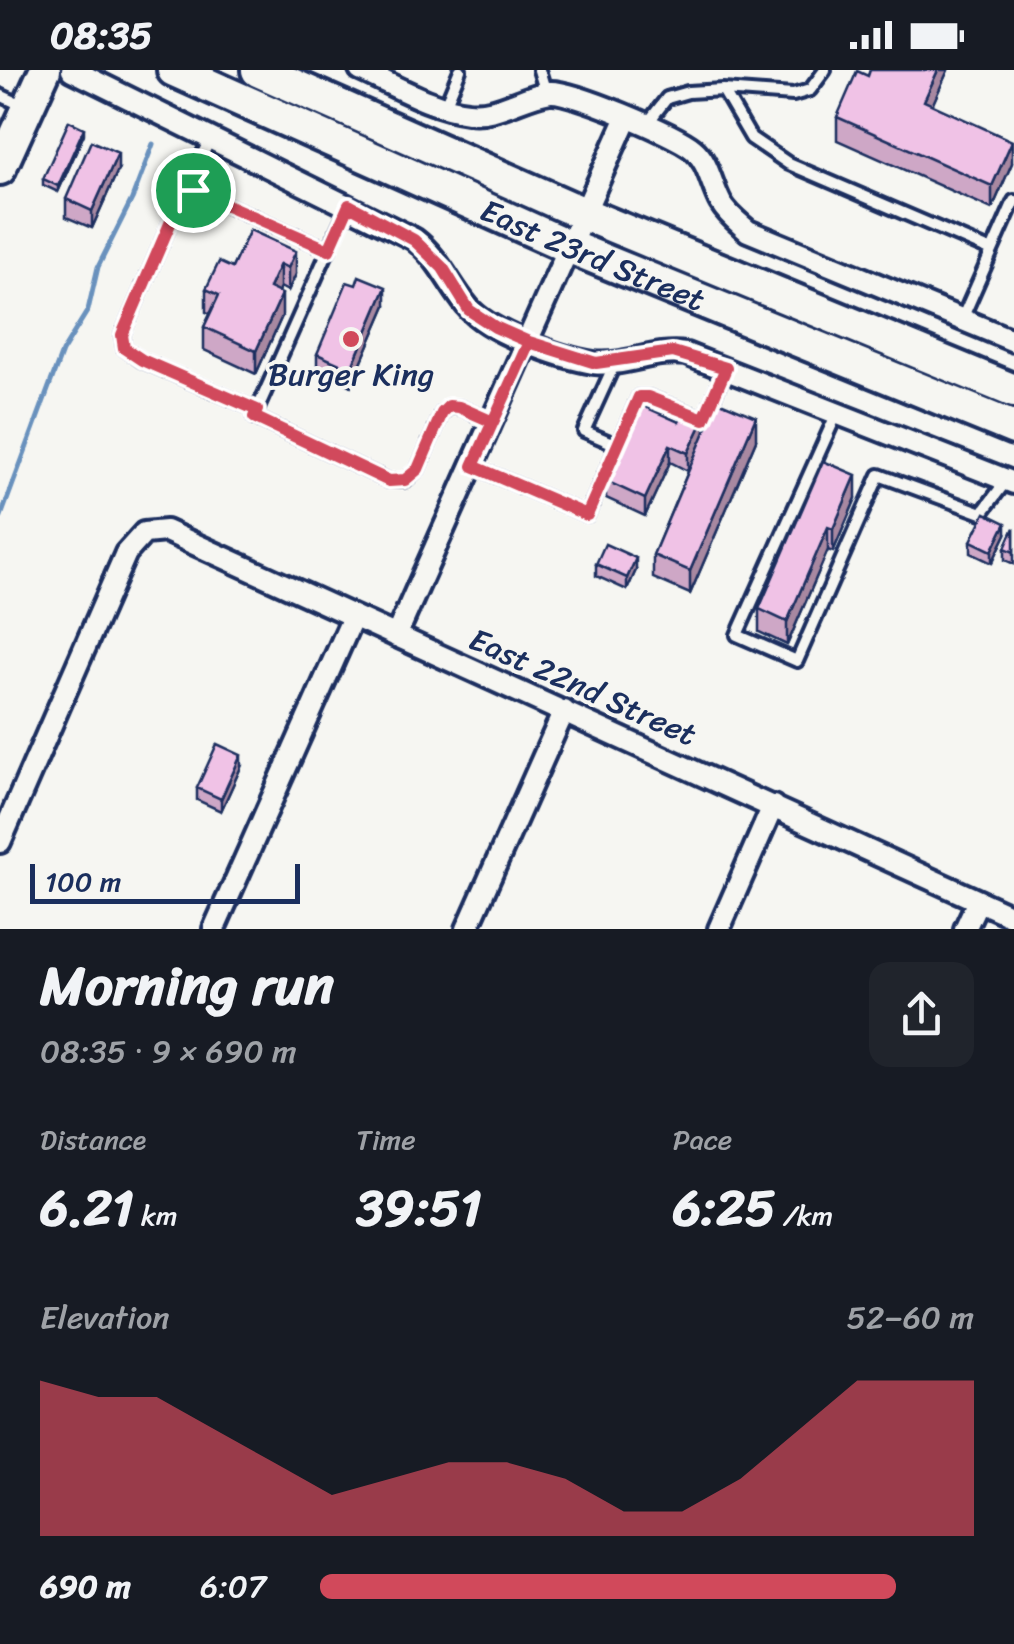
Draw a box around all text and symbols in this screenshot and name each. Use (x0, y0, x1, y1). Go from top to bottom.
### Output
text: 08:35 (50, 2, 153, 69)
pin (151, 148, 236, 233)
icon: arrive (166, 163, 221, 218)
street label: East 23rd Street (471, 182, 714, 328)
marker: Burger King (340, 328, 362, 350)
place label: Burger King (268, 346, 434, 403)
street label: East 22nd Street (460, 611, 706, 763)
text: 100 m (45, 857, 121, 906)
scale bar (30, 859, 300, 904)
text: Morning run (40, 937, 334, 1034)
button: share (869, 962, 974, 1067)
text: 08:35 · 9 × 690 m (40, 1023, 297, 1080)
text: Distance (40, 1115, 146, 1164)
text: Time (356, 1115, 416, 1164)
text: Pace (673, 1115, 732, 1164)
text: 6.21 (40, 1164, 134, 1253)
text: 39:51 (356, 1164, 482, 1253)
text: 6:25 (673, 1164, 776, 1253)
text: km (134, 1191, 177, 1240)
text: /km (776, 1191, 833, 1240)
text: Elevation (40, 1289, 170, 1346)
text: 52–60 m (847, 1289, 974, 1346)
text: 690 m (40, 1558, 131, 1615)
text: 6:07 (200, 1558, 266, 1615)

